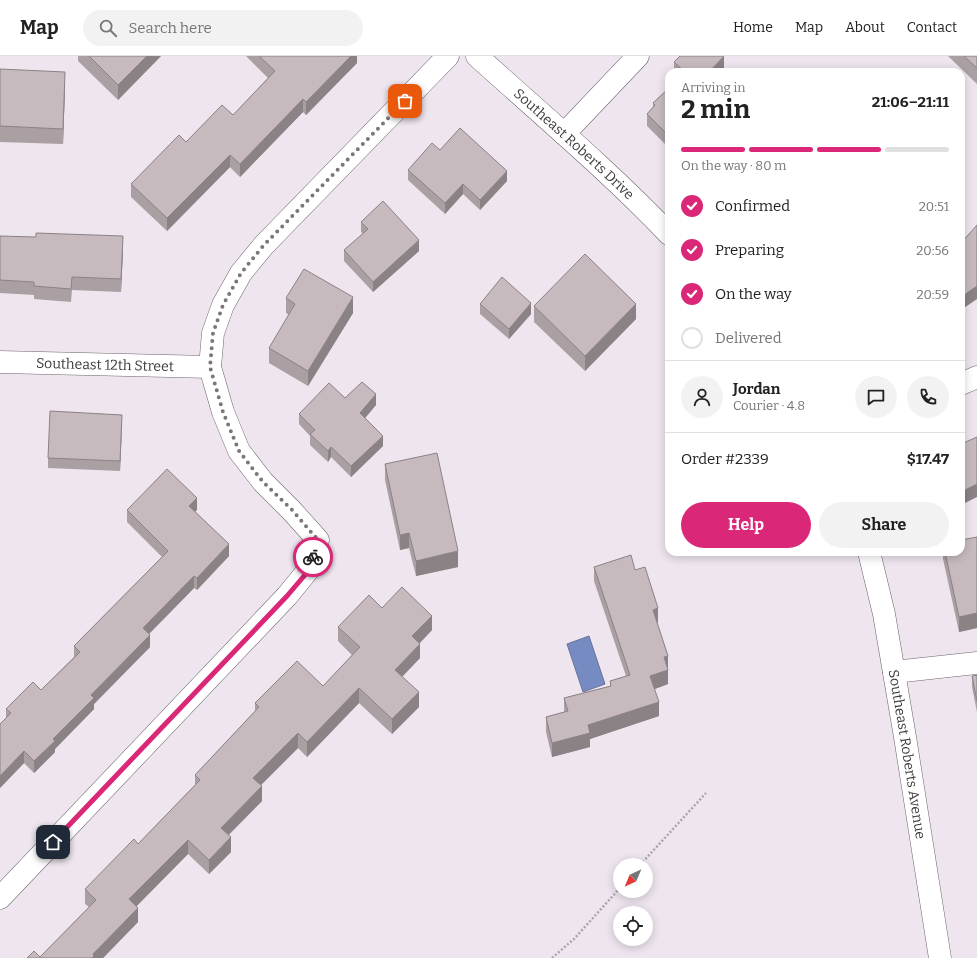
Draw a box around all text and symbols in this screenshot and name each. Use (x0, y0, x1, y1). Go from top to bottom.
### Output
search box (83, 10, 363, 46)
text: Map (20, 16, 59, 39)
icon: search (97, 17, 119, 39)
text: Search here (129, 19, 212, 37)
text: Home (733, 19, 773, 36)
text: Map (795, 19, 823, 36)
text: About (845, 19, 885, 36)
text: Contact (907, 19, 957, 36)
text: Arriving in (681, 80, 746, 95)
pin (388, 84, 422, 118)
street label: Southeast Roberts Drive (510, 85, 638, 203)
icon: bag (394, 90, 416, 112)
text: 21:06–21:11 (872, 93, 949, 111)
text: 2 min (681, 94, 750, 125)
text: On the way · 80 m (681, 158, 787, 173)
icon: check (681, 195, 703, 217)
text: Confirmed (715, 197, 790, 215)
text: 20:51 (919, 199, 949, 214)
icon: check (681, 239, 703, 261)
text: Preparing (715, 241, 784, 259)
text: 20:56 (916, 243, 949, 258)
icon: check (681, 283, 703, 305)
text: On the way (715, 285, 792, 303)
text: 20:59 (916, 287, 949, 302)
text: Delivered (715, 329, 782, 347)
street label: Southeast 12th Street (36, 354, 174, 375)
button: person (681, 376, 723, 418)
button: chat (855, 376, 897, 418)
button: phone (907, 376, 949, 418)
text: Jordan (733, 380, 780, 398)
text: Courier · 4.8 (733, 398, 805, 413)
text: Order #2339 (681, 450, 769, 468)
text: $17.47 (907, 450, 949, 468)
button: Help (681, 502, 811, 548)
button: Share (819, 502, 949, 548)
courier (293, 537, 333, 577)
icon: bike (302, 546, 324, 568)
street label: Southeast Roberts Avenue (885, 668, 930, 840)
pin (36, 825, 70, 859)
icon: home (42, 831, 64, 853)
north arrow (613, 858, 653, 898)
map controls (613, 858, 653, 946)
button: locate (613, 906, 653, 946)

